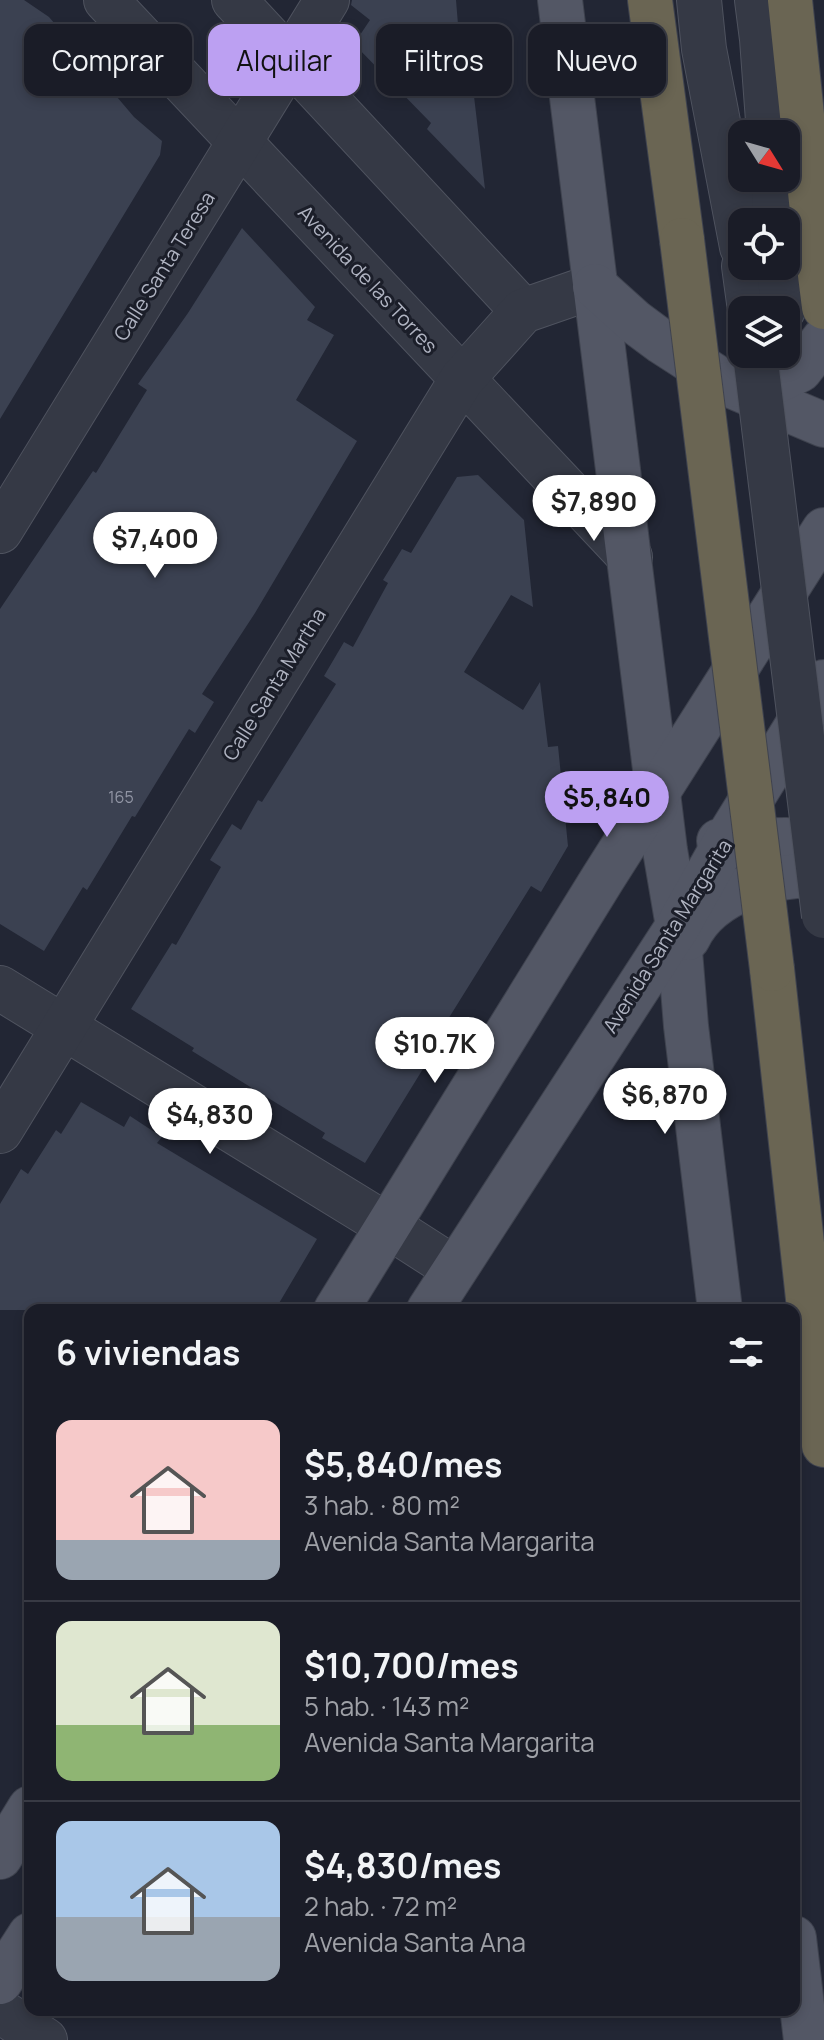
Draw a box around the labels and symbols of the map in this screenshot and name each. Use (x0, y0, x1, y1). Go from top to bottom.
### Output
north arrow (728, 120, 800, 192)
street label: Calle Santa Teresa (107, 186, 221, 346)
street label: Avenida de las Torres (292, 199, 444, 359)
pin: $7,890 (529, 475, 659, 543)
pin: $7,400 (90, 512, 220, 580)
street label: Calle Santa Martha (216, 603, 332, 765)
pin: $5,840 (542, 771, 672, 839)
house number: 165 (108, 786, 134, 808)
street label: Avenida Santa Margarita (596, 834, 738, 1038)
pin: $10.7K (370, 1017, 500, 1085)
pin: $6,870 (600, 1068, 730, 1136)
pin: $4,830 (145, 1088, 275, 1156)

